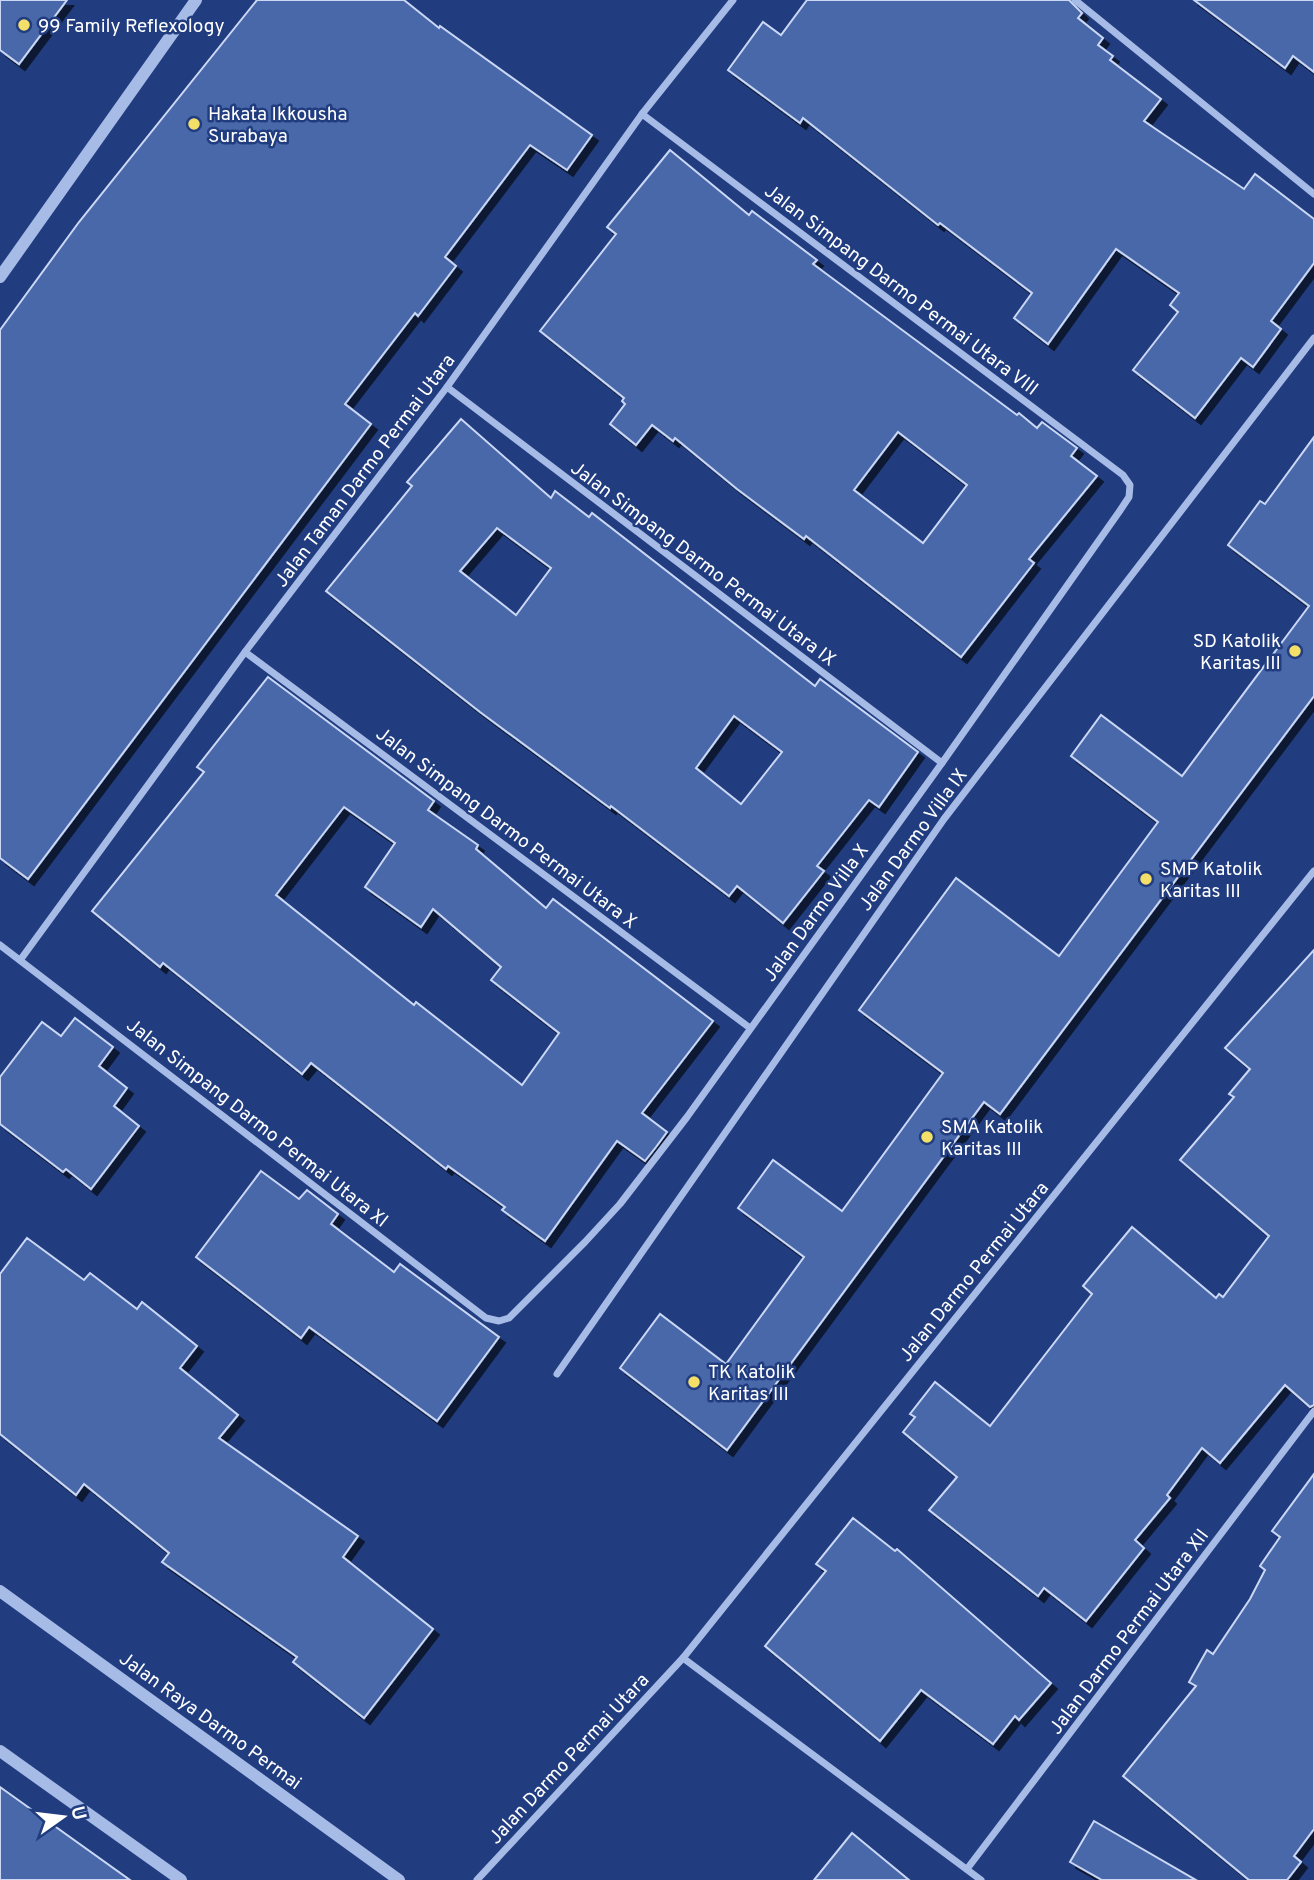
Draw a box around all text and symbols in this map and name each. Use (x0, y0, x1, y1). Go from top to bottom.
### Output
place label: 99 Family Reflexology (38, 15, 225, 39)
marker: 99 Family Reflexology (16, 17, 32, 33)
place label: Hakata Ikkousha Surabaya (208, 103, 347, 149)
marker: Hakata Ikkousha Surabaya (186, 116, 202, 132)
street label: Jalan Simpang Darmo Permai Utara VIII (759, 180, 1043, 402)
street label: Jalan Taman Darmo Permai Utara (270, 350, 461, 593)
street label: Jalan Simpang Darmo Permai Utara IX (565, 457, 840, 672)
place label: SD Katolik Karitas III (1193, 630, 1281, 676)
marker: SD Katolik Karitas III (1287, 643, 1303, 659)
street label: Jalan Simpang Darmo Permai Utara X (370, 722, 641, 935)
street label: Jalan Darmo Villa IX (854, 764, 973, 916)
street label: Jalan Darmo Villa X (759, 840, 875, 987)
place label: SMP Katolik Karitas III (1160, 858, 1262, 904)
marker: SMP Katolik Karitas III (1138, 871, 1154, 887)
street label: Jalan Simpang Darmo Permai Utara XI (121, 1014, 393, 1233)
place label: SMA Katolik Karitas III (941, 1116, 1043, 1162)
marker: SMA Katolik Karitas III (919, 1129, 935, 1145)
street label: Jalan Darmo Permai Utara (894, 1177, 1055, 1367)
place label: TK Katolik Karitas III (708, 1361, 795, 1407)
marker: TK Katolik Karitas III (686, 1374, 702, 1390)
street label: Jalan Darmo Permai Utara XII (1044, 1525, 1215, 1740)
street label: Jalan Raya Darmo Permai (114, 1647, 306, 1796)
street label: Jalan Darmo Permai Utara (484, 1669, 655, 1850)
north arrow (28, 1782, 98, 1852)
text: U (64, 1804, 91, 1823)

